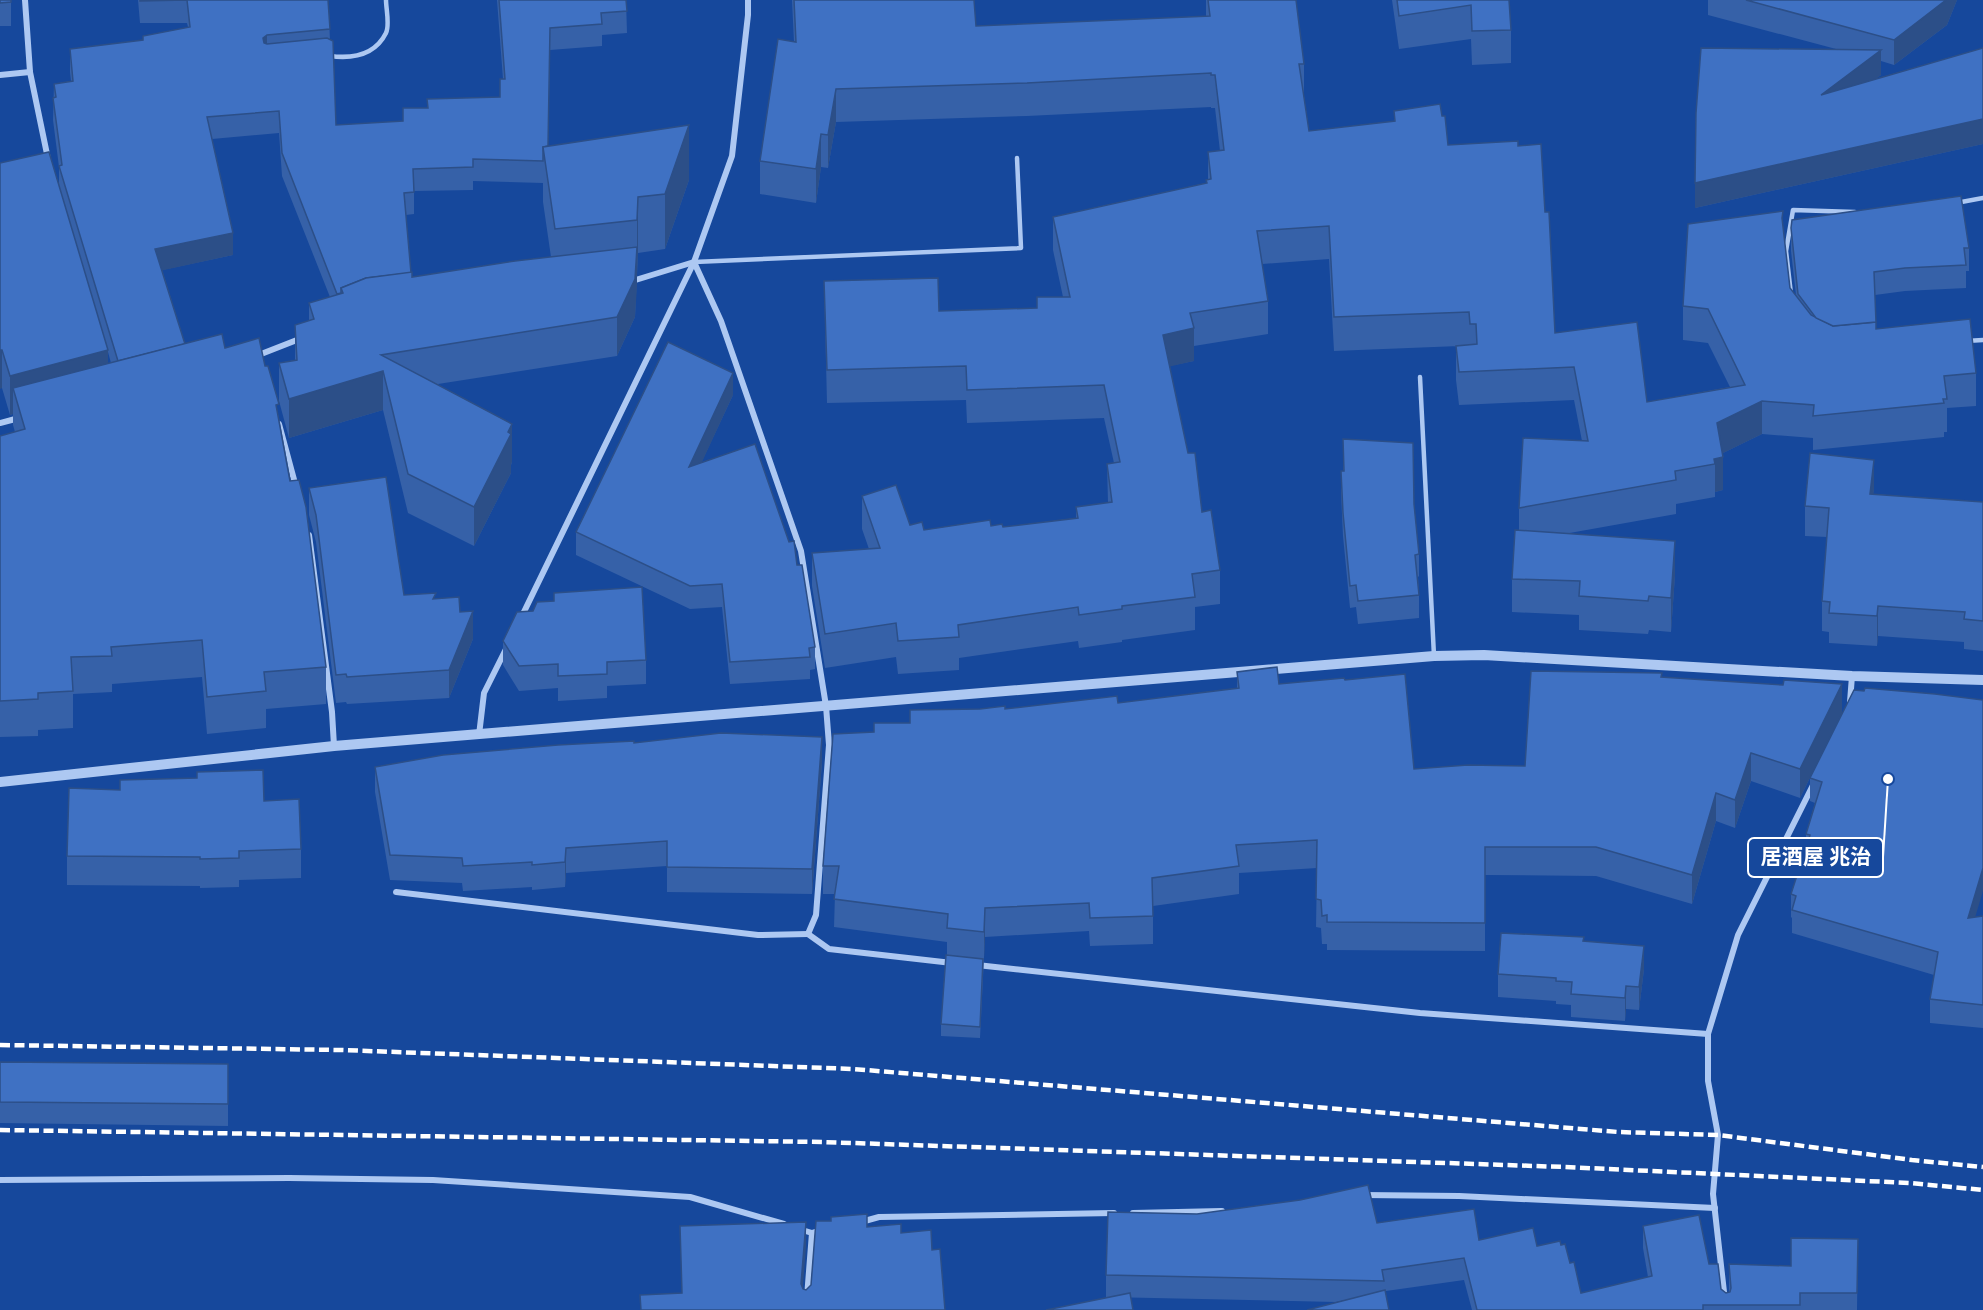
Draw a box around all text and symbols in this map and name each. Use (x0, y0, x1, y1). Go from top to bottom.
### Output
callout: 居酒屋 兆治 (1748, 838, 1883, 877)
text: 居酒屋 兆治 (1761, 845, 1871, 869)

